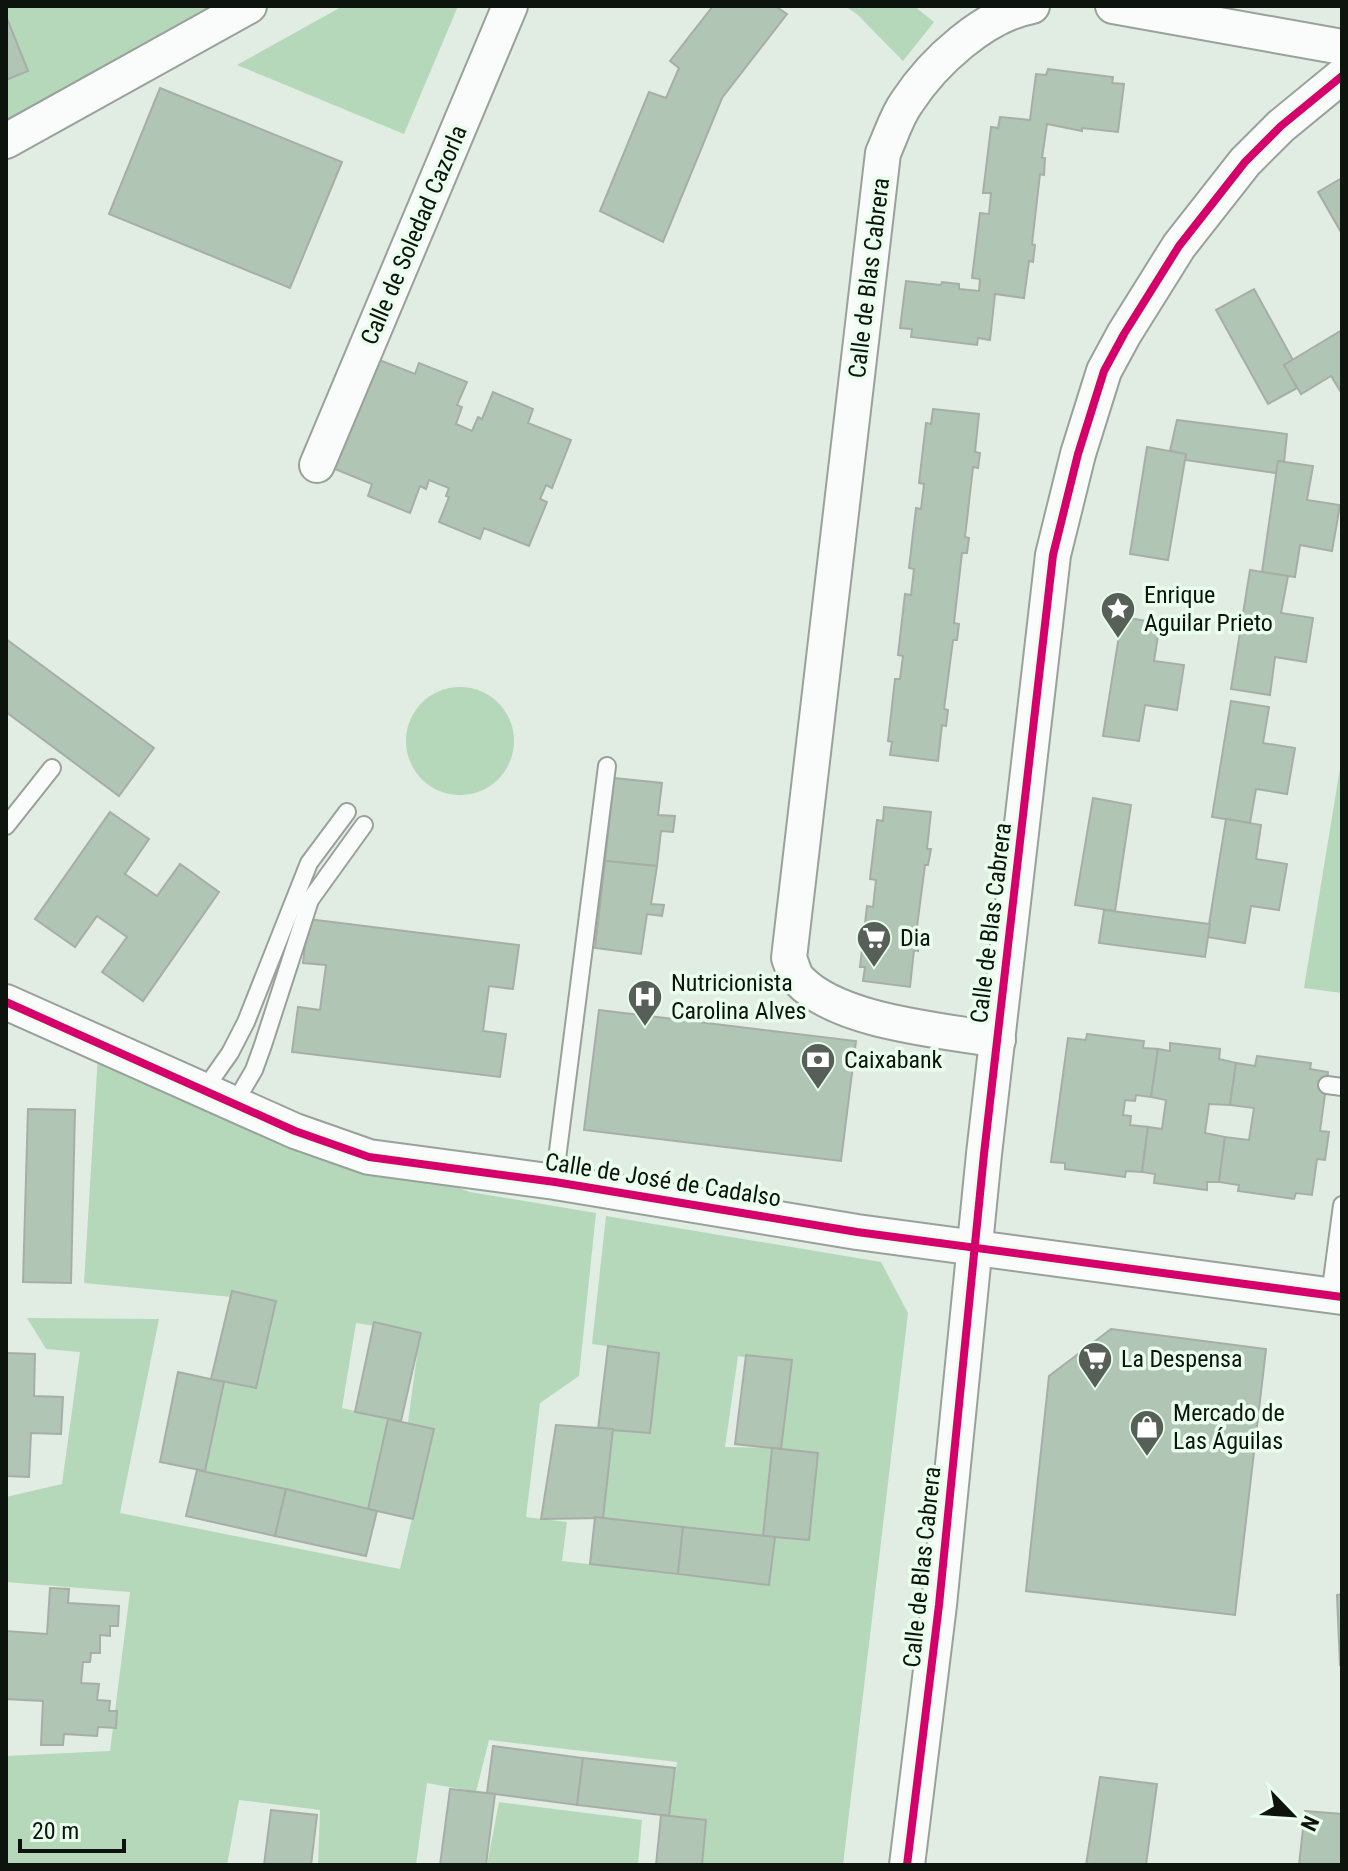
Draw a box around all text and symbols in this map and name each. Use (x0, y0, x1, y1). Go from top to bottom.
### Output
street label: Calle de Soledad Cazorla (355, 121, 473, 349)
street label: Calle de Blas Cabrera (843, 176, 895, 380)
place label: Enrique Aguilar Prieto (1144, 581, 1273, 637)
place icon: Enrique Aguilar Prieto (1099, 590, 1137, 640)
street label: Calle de Blas Cabrera (965, 821, 1017, 1025)
supermarket icon: Dia (855, 919, 893, 969)
place label: Dia (900, 924, 931, 952)
place label: Nutricionista Carolina Alves (671, 969, 807, 1025)
hospital icon: Nutricionista Carolina Alves (626, 978, 664, 1028)
bank icon: Caixabank (799, 1041, 837, 1091)
place label: Caixabank (844, 1046, 943, 1074)
street label: Calle de José de Cadalso (543, 1148, 783, 1212)
supermarket icon: La Despensa (1076, 1340, 1114, 1390)
place label: La Despensa (1121, 1345, 1242, 1373)
place label: Mercado de Las Águilas (1173, 1399, 1285, 1455)
shop icon: Mercado de Las Águilas (1128, 1408, 1166, 1458)
street label: Calle de Blas Cabrera (898, 1465, 946, 1669)
north arrow (1252, 1775, 1332, 1855)
scale bar (20, 1803, 124, 1853)
text: N (1295, 1812, 1324, 1835)
text: 20 m (32, 1817, 79, 1845)

